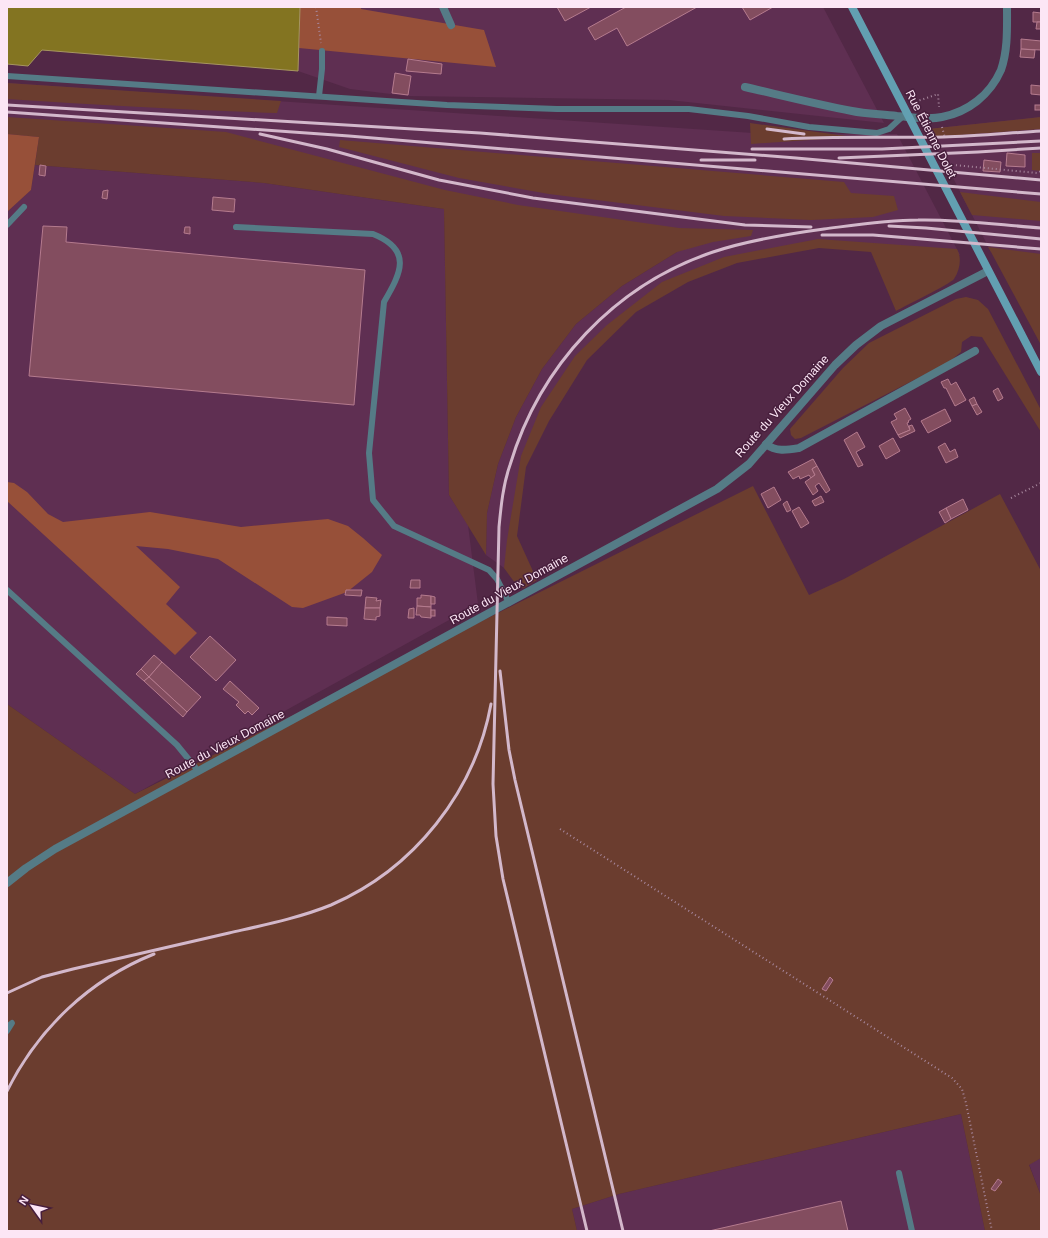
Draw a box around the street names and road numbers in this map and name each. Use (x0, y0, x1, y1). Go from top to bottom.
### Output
street label: Rue Étienne Dolet (903, 87, 961, 181)
street label: Route du Vieux Domaine (732, 352, 832, 460)
street label: Route du Vieux Domaine (447, 550, 571, 627)
street label: Route du Vieux Domaine (163, 706, 287, 781)

